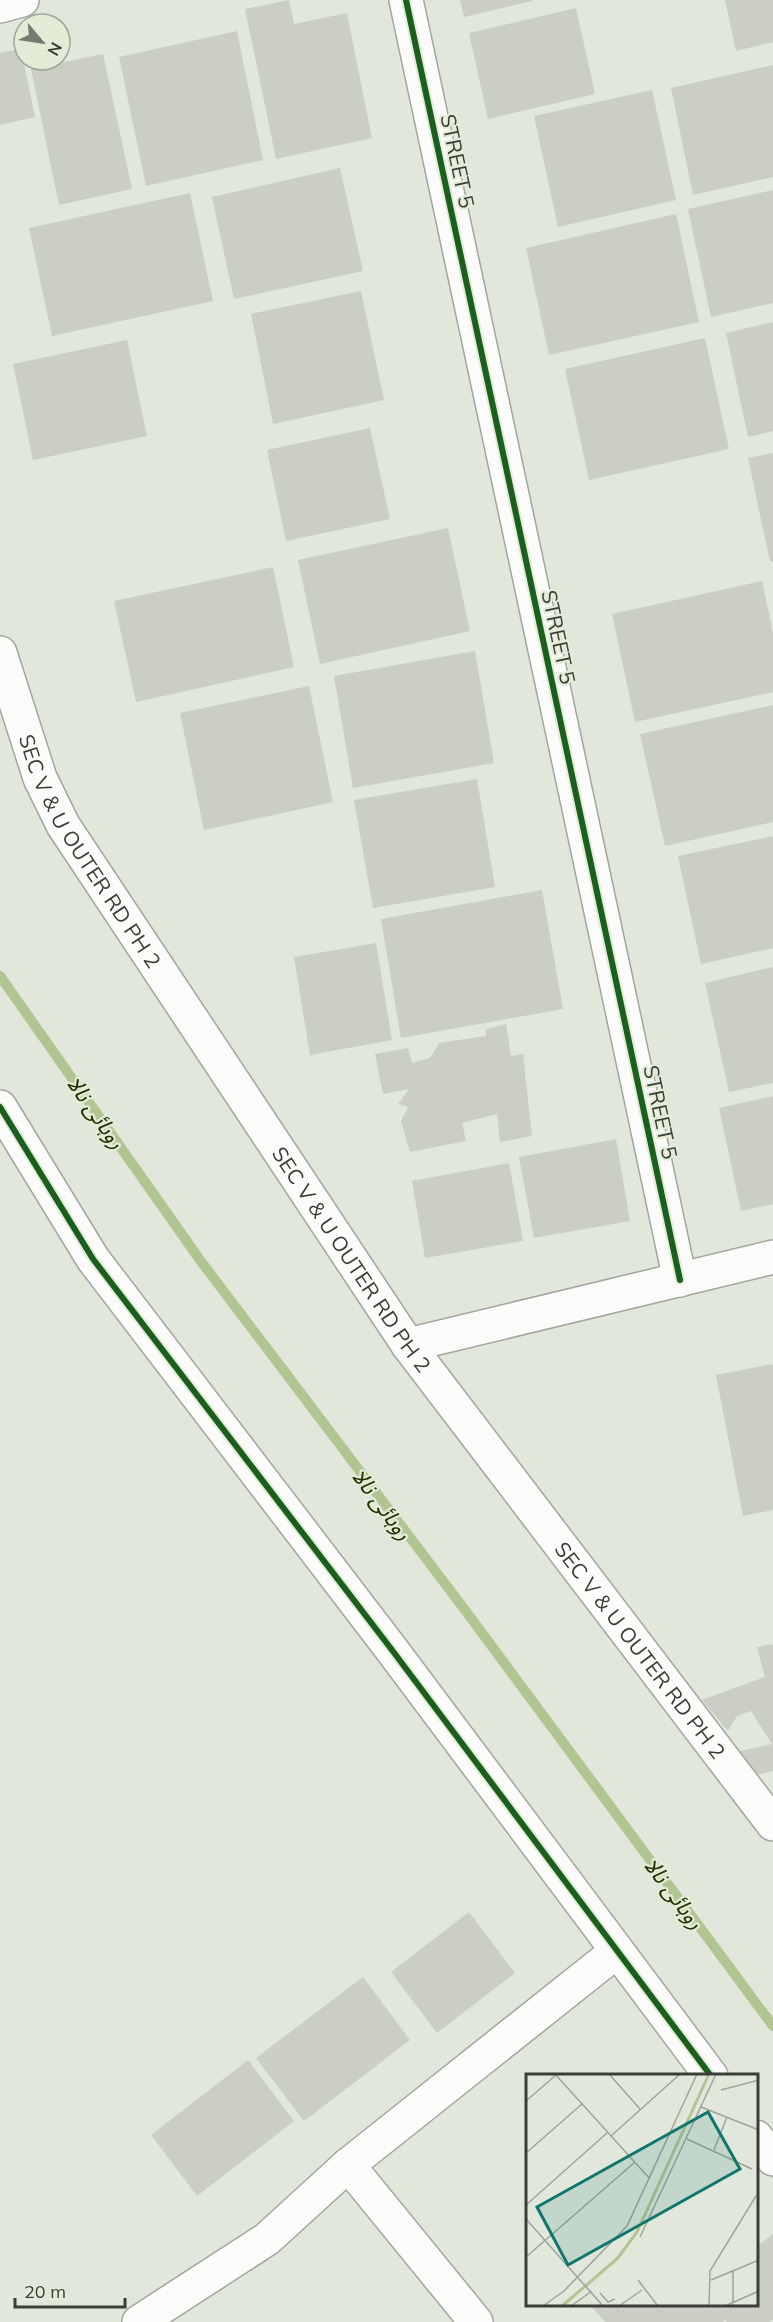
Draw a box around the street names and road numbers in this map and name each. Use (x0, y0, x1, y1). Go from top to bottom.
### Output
street label: STREET 5 (435, 112, 481, 210)
street label: STREET 5 (536, 588, 582, 686)
street label: SEC V & U OUTER RD PH 2 (14, 731, 167, 973)
street label: STREET 5 (638, 1063, 684, 1161)
street label: SEC V & U OUTER RD PH 2 (267, 1141, 437, 1377)
street label: SEC V & U OUTER RD PH 2 (549, 1536, 731, 1764)

